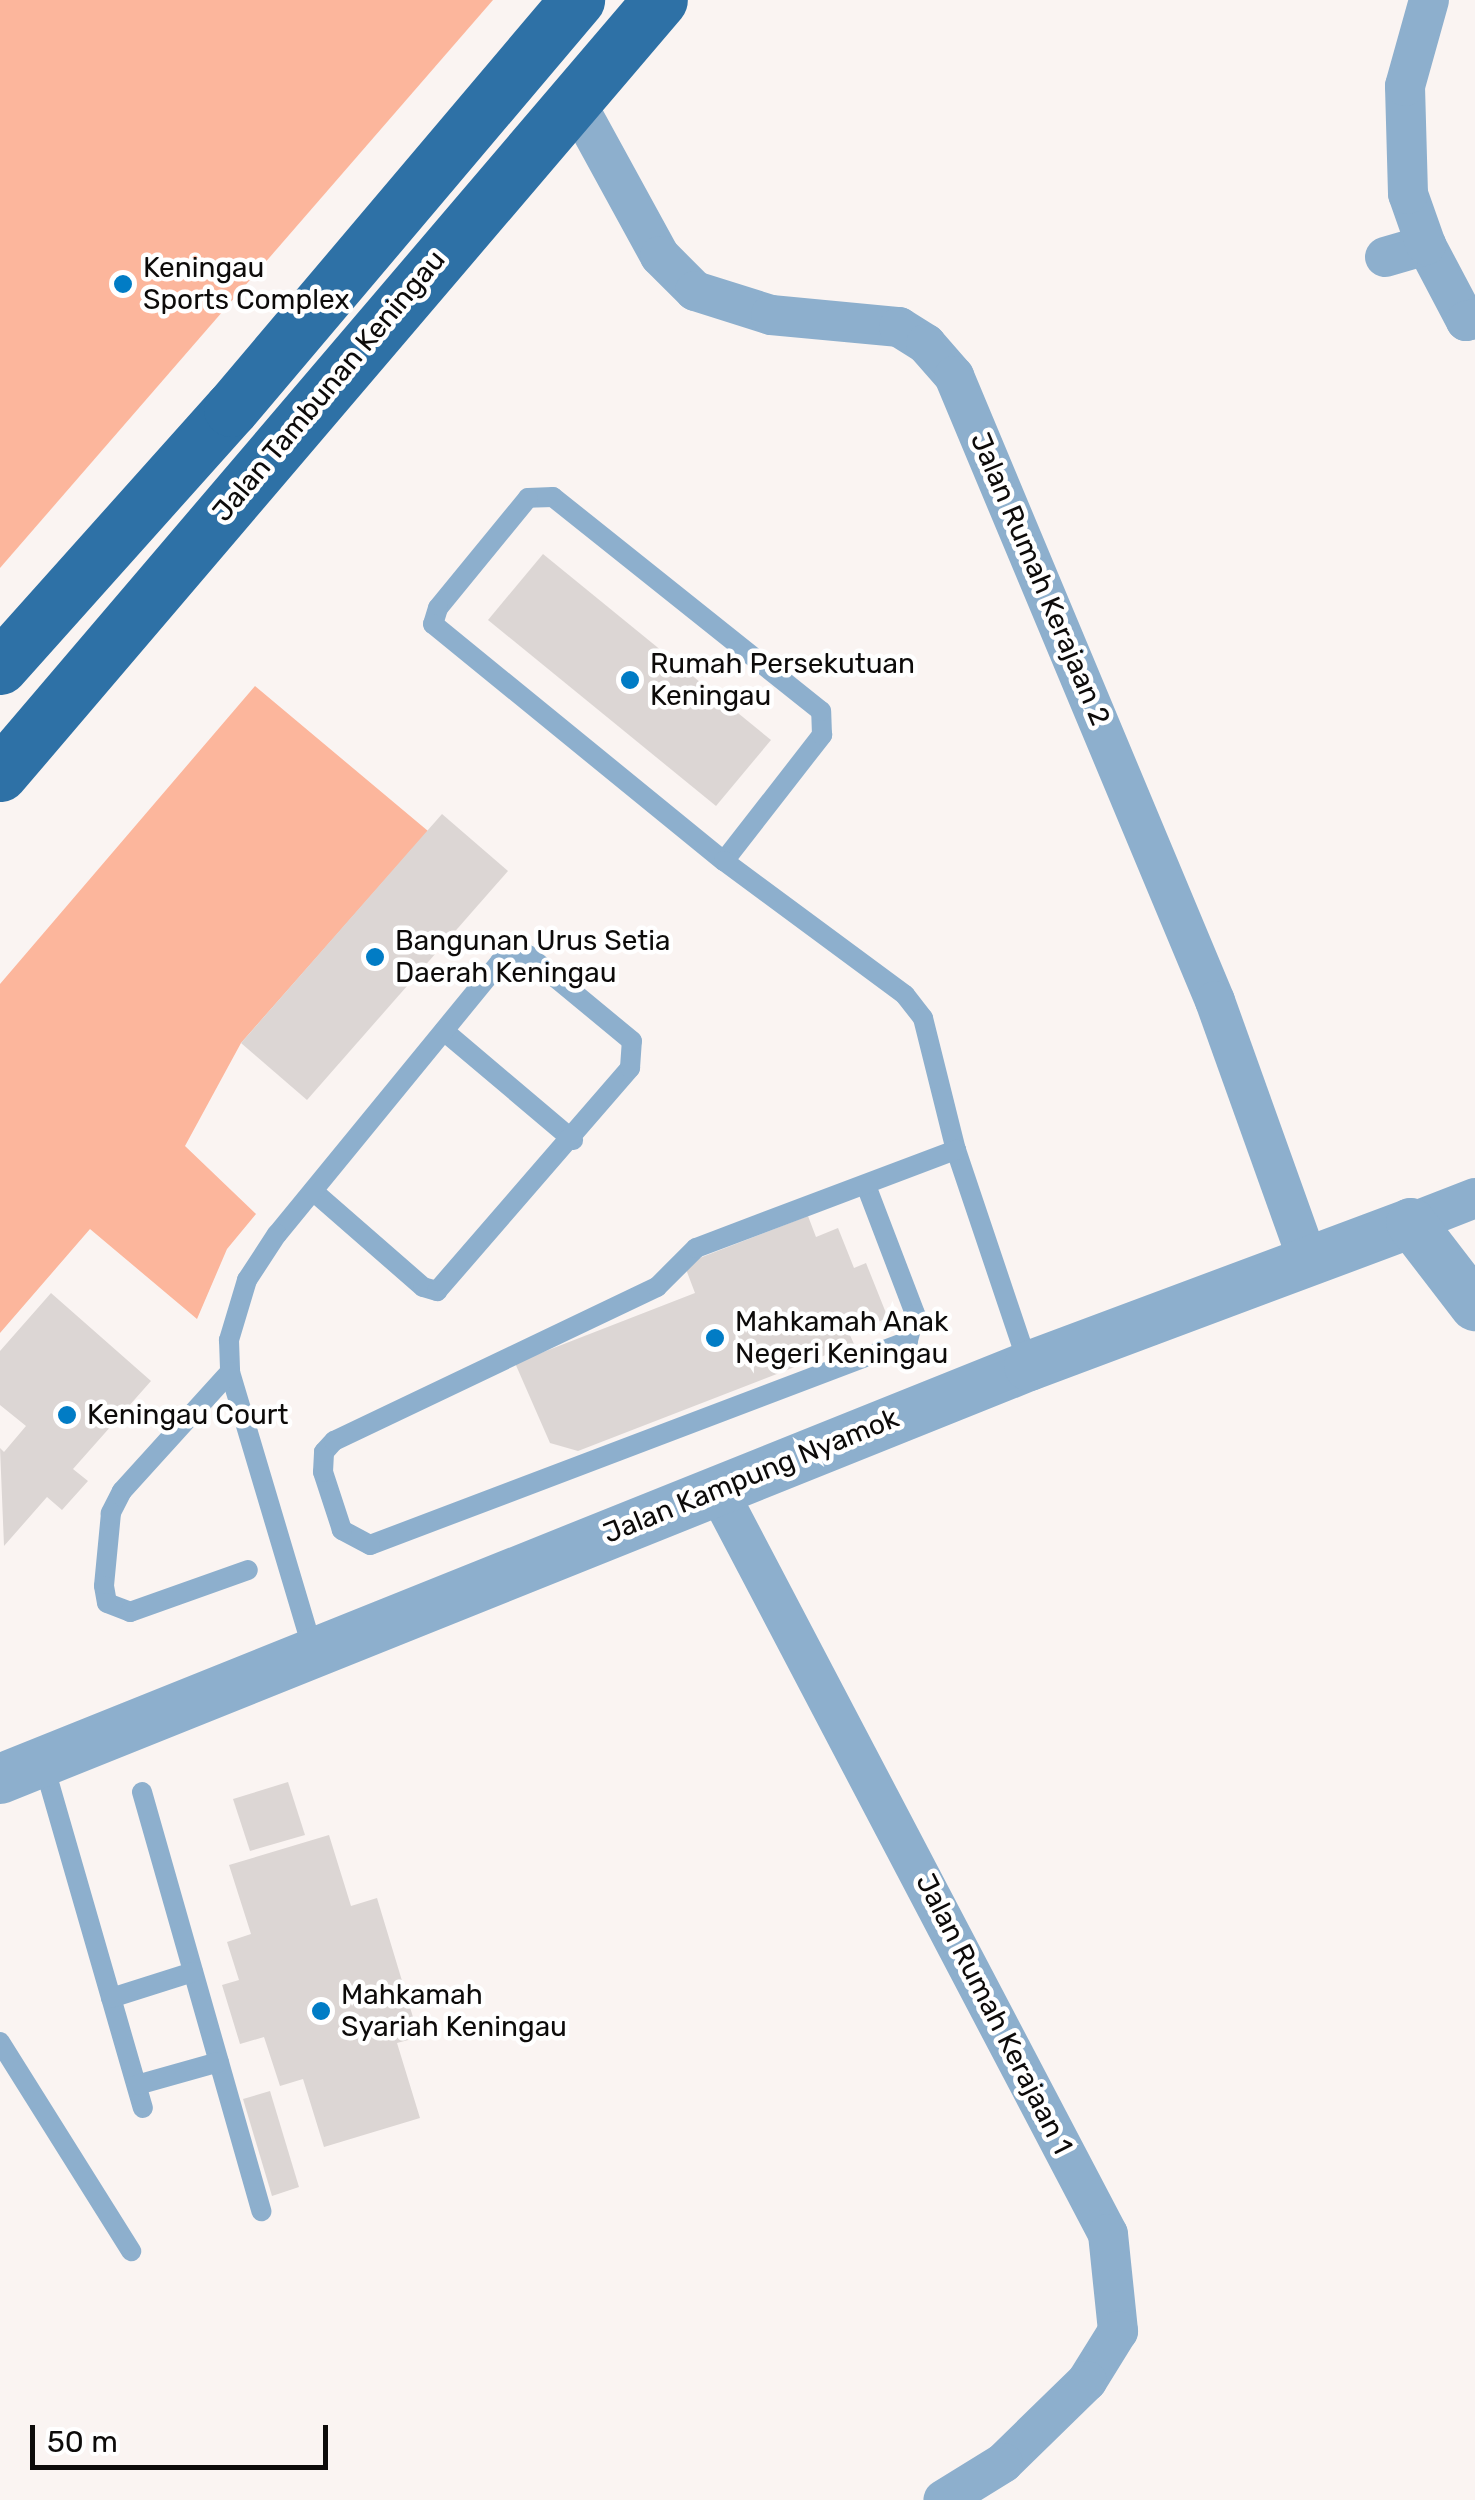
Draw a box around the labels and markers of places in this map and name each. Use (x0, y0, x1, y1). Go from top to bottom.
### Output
place label: Keningau Sports Complex (143, 251, 349, 317)
marker: Keningau Sports Complex (112, 273, 134, 295)
place label: Rumah Persekutuan Keningau (650, 647, 915, 713)
marker: Rumah Persekutuan Keningau (619, 669, 641, 691)
place label: Bangunan Urus Setia Daerah Keningau (395, 924, 670, 990)
marker: Bangunan Urus Setia Daerah Keningau (364, 946, 386, 968)
place label: Mahkamah Anak Negeri Keningau (735, 1305, 949, 1371)
marker: Mahkamah Anak Negeri Keningau (704, 1327, 726, 1349)
place label: Keningau Court (87, 1398, 288, 1432)
marker: Keningau Court (56, 1404, 78, 1426)
place label: Mahkamah Syariah Keningau (341, 1978, 567, 2044)
marker: Mahkamah Syariah Keningau (310, 2000, 332, 2022)

